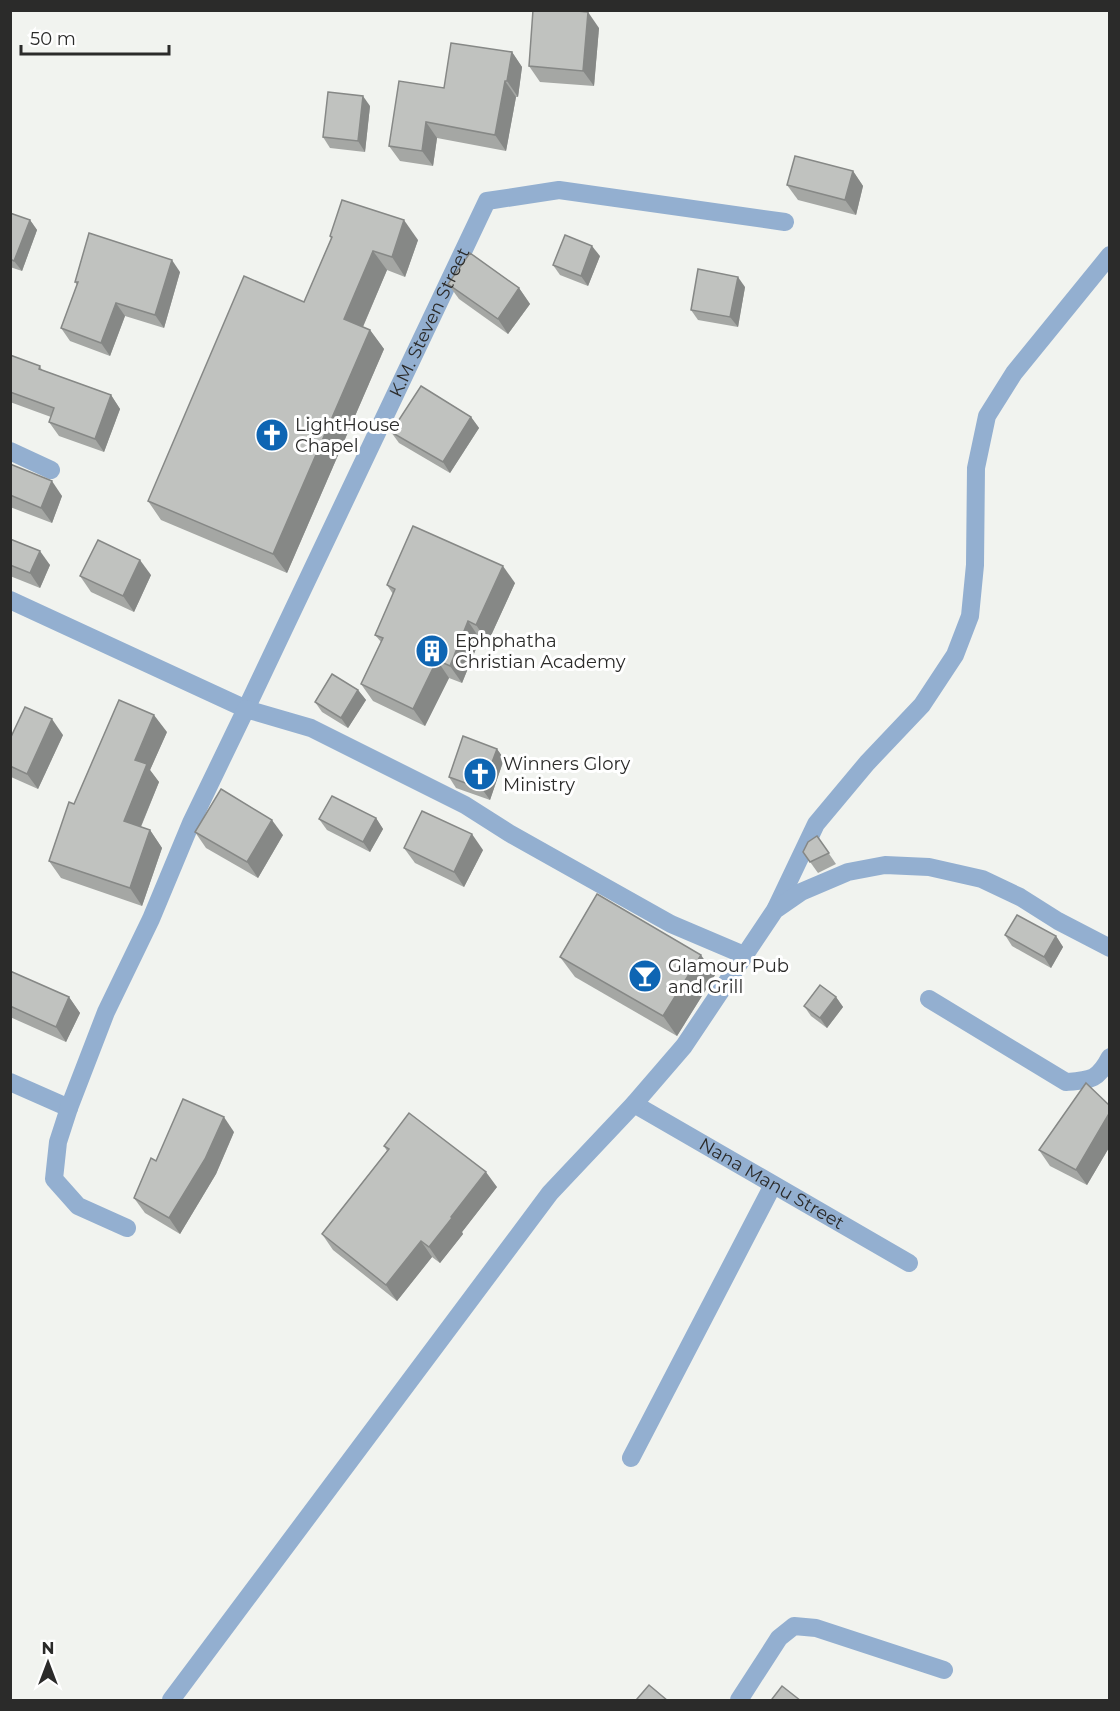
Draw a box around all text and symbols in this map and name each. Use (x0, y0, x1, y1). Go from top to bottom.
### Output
scale bar (21, 18, 170, 56)
text: 50 m (30, 28, 76, 50)
street label: K.M. Steven Street (385, 244, 474, 401)
place label: LightHouse Chapel (295, 414, 400, 457)
church icon: LightHouse Chapel (254, 417, 290, 453)
place label: Ephphatha Christian Academy (455, 630, 626, 673)
building icon: Ephphatha Christian Academy (414, 633, 450, 669)
place label: Winners Glory Ministry (503, 753, 631, 796)
church icon: Winners Glory Ministry (462, 756, 498, 792)
place label: Glamour Pub and Grill (668, 955, 789, 998)
bar icon: Glamour Pub and Grill (627, 958, 663, 994)
street label: Nana Manu Street (695, 1133, 848, 1234)
north arrow (18, 1633, 78, 1693)
text: N (42, 1639, 54, 1658)

